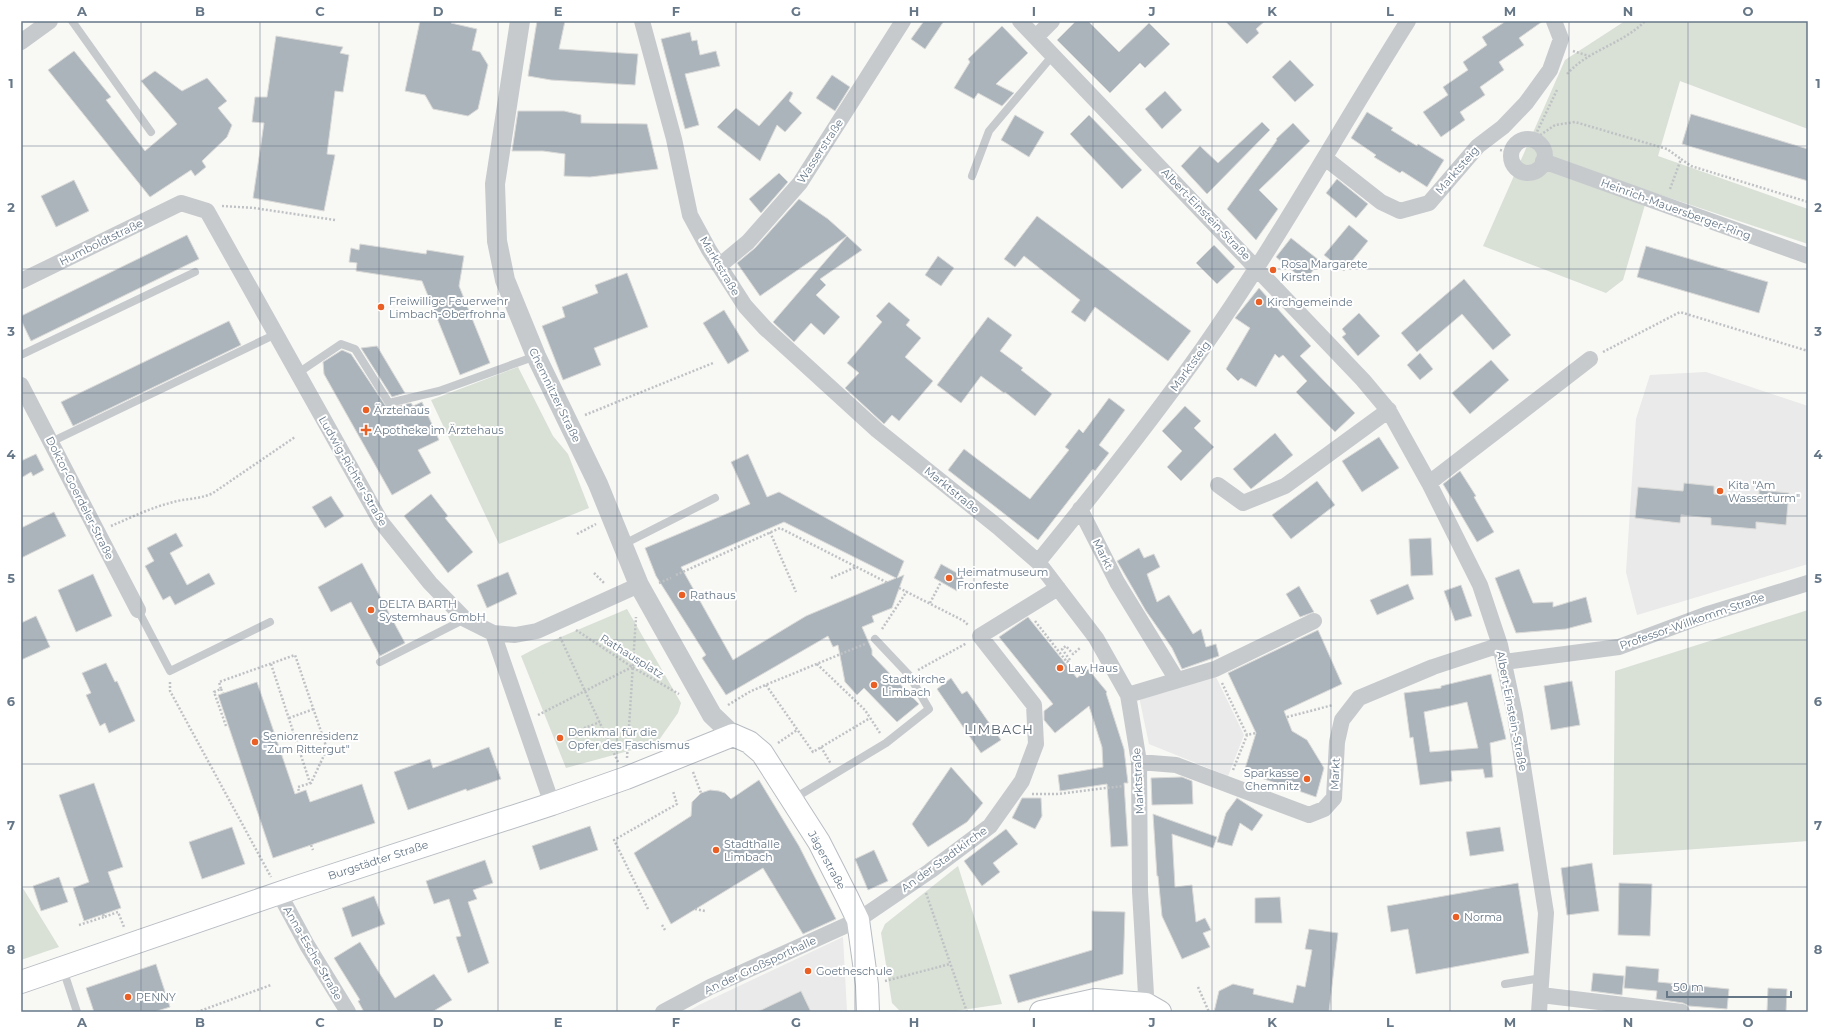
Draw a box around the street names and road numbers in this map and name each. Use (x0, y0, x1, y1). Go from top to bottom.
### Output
street label: Wasserstraße (794, 116, 846, 186)
street label: Marktsteig (1432, 143, 1482, 197)
street label: Albert-Einstein-Straße (1159, 165, 1254, 263)
street label: Heinrich-Mauersberger-Ring (1599, 175, 1753, 243)
street label: Humboldtstraße (57, 216, 145, 268)
street label: Marktstraße (697, 234, 743, 298)
street label: Marktsteig (1167, 338, 1213, 394)
street label: Chemnitzer Straße (526, 345, 584, 445)
street label: Ludwig-Richter-Straße (316, 413, 390, 529)
street label: Doktor-Goerdeler-Straße (43, 434, 117, 562)
street label: Marktstraße (922, 464, 983, 517)
street label: Markt (1090, 536, 1117, 572)
street label: Professor-Willkomm-Straße (1618, 590, 1767, 652)
street label: Rathausplatz (598, 631, 667, 681)
street label: Albert-Einstein-Straße (1493, 650, 1531, 773)
street label: Marktstraße (1129, 747, 1147, 815)
street label: Markt (1327, 757, 1343, 791)
street label: An der Stadtkirche (898, 823, 990, 895)
street label: Jägerstraße (805, 827, 849, 892)
street label: Burgstädter Straße (326, 837, 430, 883)
street label: Anna-Esche-Straße (280, 904, 346, 1003)
street label: An der Großsporthalle (702, 933, 819, 997)

